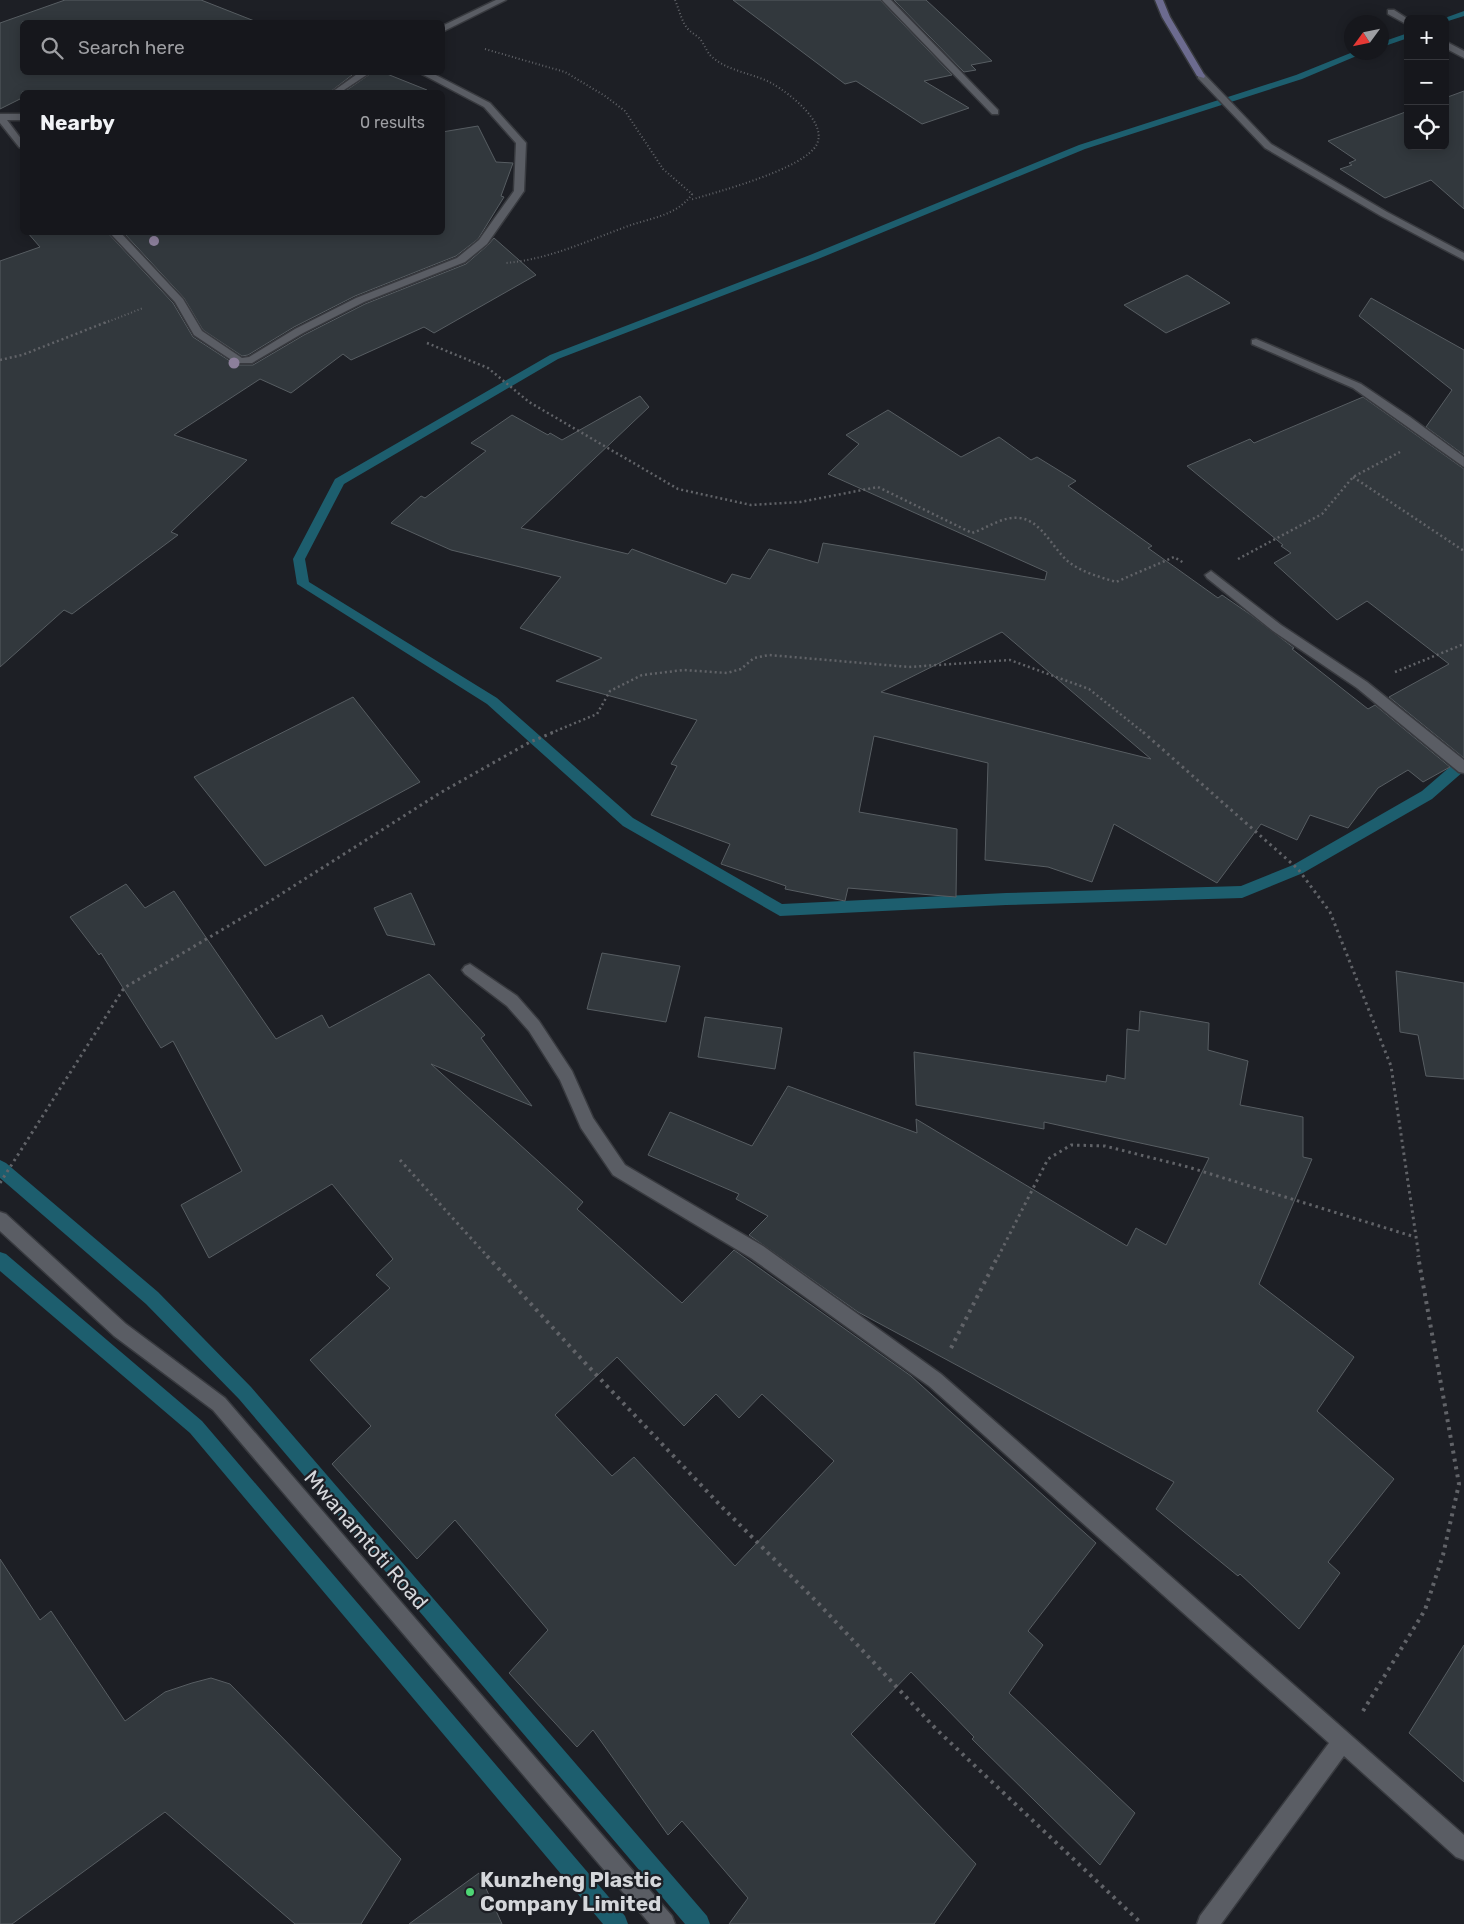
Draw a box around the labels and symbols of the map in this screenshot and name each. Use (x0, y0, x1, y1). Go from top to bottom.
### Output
north arrow (1344, 15, 1389, 60)
street label: Mwanamtoti Road (299, 1465, 434, 1614)
place label: Kunzheng Plastic Company Limited (480, 1867, 662, 1916)
marker: Kunzheng Plastic Company Limited (464, 1886, 476, 1898)

